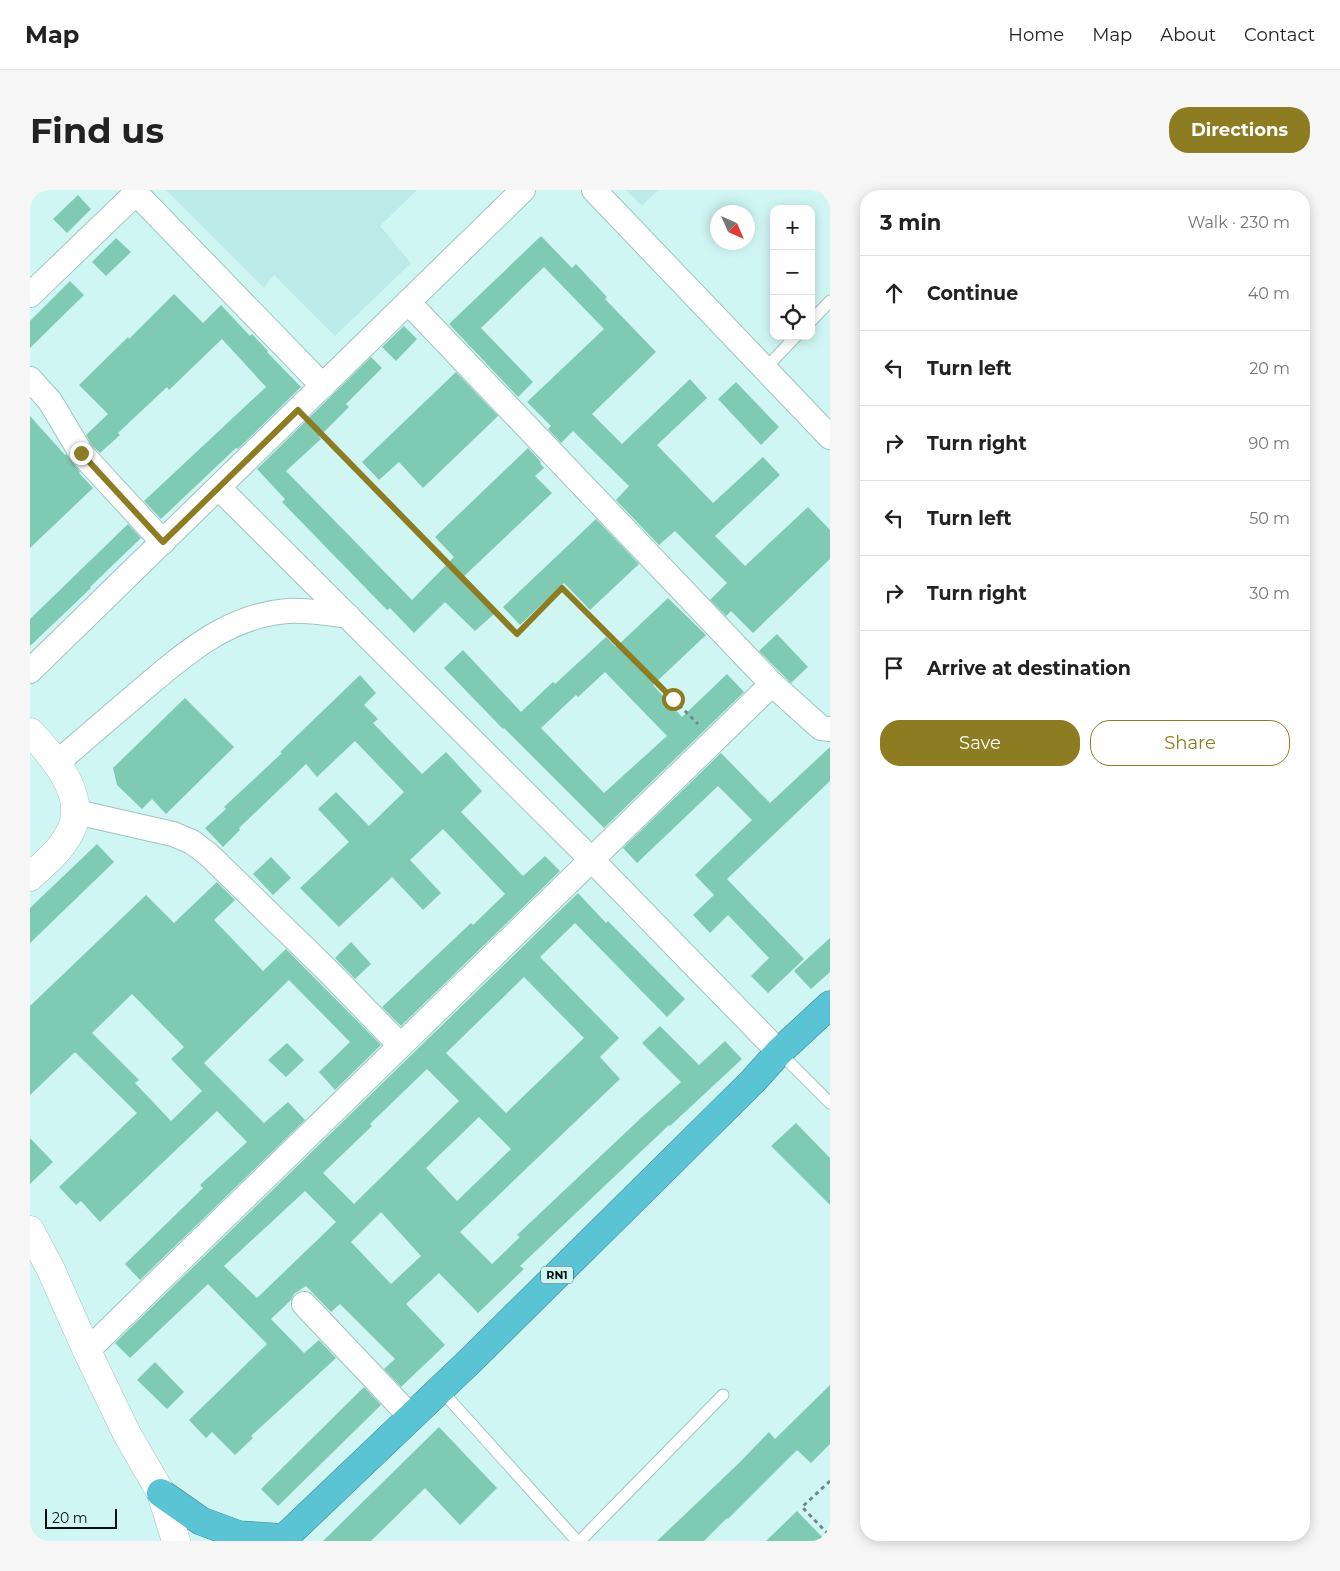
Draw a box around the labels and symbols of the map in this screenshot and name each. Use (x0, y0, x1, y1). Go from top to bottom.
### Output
north arrow (710, 205, 755, 250)
route end (70, 442, 93, 465)
route start (662, 688, 685, 711)
road number: RN1 (541, 1266, 573, 1284)
scale bar (45, 1506, 118, 1529)

